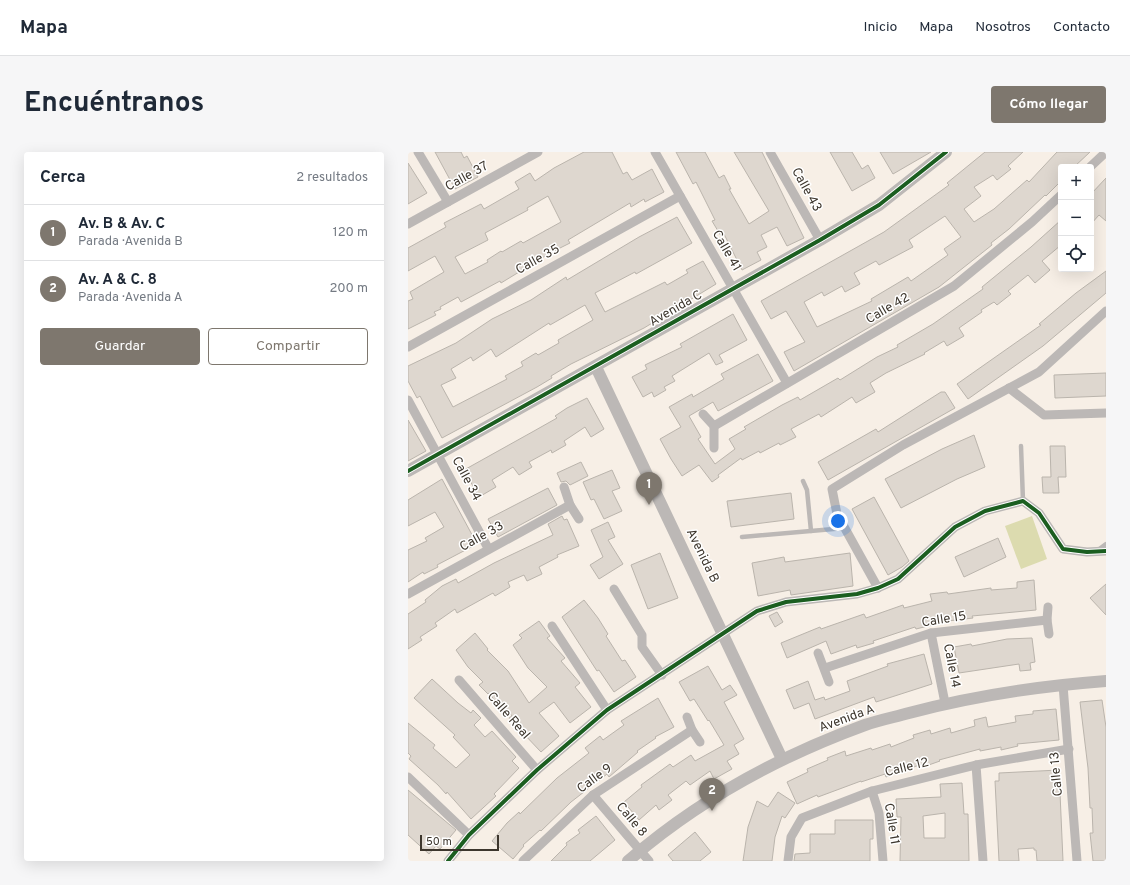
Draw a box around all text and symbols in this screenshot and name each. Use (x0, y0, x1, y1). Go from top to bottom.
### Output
text: Mapa (20, 16, 68, 40)
text: Inicio (864, 19, 897, 36)
text: Mapa (919, 19, 953, 36)
text: Nosotros (975, 19, 1031, 36)
text: Contacto (1053, 19, 1110, 36)
text: Encuéntranos (24, 86, 204, 122)
button: Cómo llegar (991, 86, 1106, 123)
street label: Calle 37 (443, 159, 491, 195)
map controls (1058, 164, 1094, 272)
button: + (1058, 164, 1094, 200)
street label: Calle 43 (787, 165, 825, 215)
text: Cerca (40, 167, 86, 189)
text: 2 resultados (296, 170, 368, 186)
button: − (1058, 200, 1094, 236)
text: Av. B & Av. C (78, 215, 165, 234)
text: 1 (50, 225, 56, 241)
text: 120 m (333, 225, 368, 241)
street label: Calle 41 (708, 227, 744, 275)
text: Parada · Avenida B (78, 234, 183, 250)
button: locate (1058, 236, 1094, 272)
street label: Calle 35 (513, 241, 563, 279)
text: Av. A & C. 8 (78, 271, 157, 290)
text: 2 (49, 281, 57, 297)
text: 200 m (329, 281, 368, 297)
street label: Avenida C (647, 288, 705, 330)
text: Parada · Avenida A (78, 290, 183, 306)
street label: Calle 42 (863, 290, 913, 328)
button: Guardar (40, 328, 200, 365)
button: Compartir (208, 328, 368, 365)
street label: Calle 34 (448, 454, 484, 504)
pin: 1 (636, 472, 662, 505)
your location (828, 511, 848, 531)
street label: Calle 33 (457, 518, 507, 556)
street label: Avenida B (682, 526, 722, 586)
street label: Calle 15 (921, 609, 967, 631)
street label: Calle 14 (939, 642, 963, 690)
street label: Calle Real (483, 689, 533, 743)
street label: Avenida A (817, 702, 877, 736)
street label: Calle 13 (1047, 751, 1067, 797)
street label: Calle 12 (883, 755, 931, 781)
street label: Calle 9 (574, 761, 616, 797)
pin: 2 (699, 778, 725, 811)
street label: Calle 8 (612, 800, 650, 841)
street label: Calle 11 (880, 802, 902, 846)
scale bar (420, 833, 499, 852)
text: 50 m (426, 835, 452, 849)

